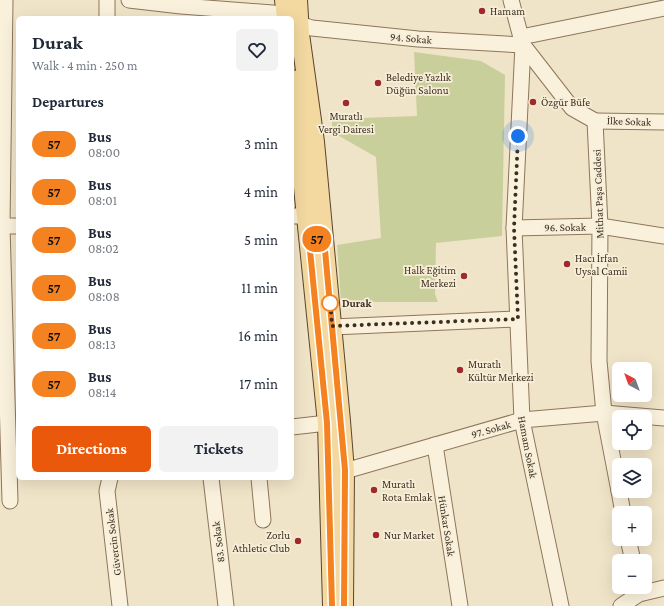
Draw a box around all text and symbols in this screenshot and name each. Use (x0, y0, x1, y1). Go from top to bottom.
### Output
place label: Hamam (490, 5, 525, 17)
marker: Hamam (477, 6, 487, 16)
button: heart (236, 29, 278, 71)
street label: 94. Sokak (390, 30, 433, 46)
text: Durak (32, 32, 83, 53)
text: Walk · 4 min · 250 m (32, 58, 137, 73)
place label: Belediye Yazlık Düğün Salonu (386, 71, 452, 97)
marker: Belediye Yazlık Düğün Salonu (373, 78, 383, 88)
text: Departures (32, 94, 104, 110)
place label: Özgür Büfe (541, 96, 590, 109)
marker: Özgür Büfe (528, 97, 538, 107)
marker: Muratlı Vergi Dairesi (341, 98, 351, 108)
place label: Muratlı Vergi Dairesi (318, 110, 374, 136)
street label: İlke Sokak (607, 114, 652, 128)
your location (508, 126, 528, 146)
text: Bus (88, 129, 111, 145)
text: 57 (47, 136, 61, 152)
text: 3 min (244, 136, 278, 152)
text: 08:00 (88, 145, 120, 160)
street label: Mithat Paşa Caddesi (590, 149, 607, 239)
text: Bus (88, 177, 111, 193)
text: 57 (47, 184, 61, 200)
text: 4 min (243, 184, 278, 200)
text: 08:01 (88, 193, 117, 208)
street label: 96. Sokak (544, 221, 587, 233)
text: Bus (88, 225, 111, 241)
line badge: 57 (299, 226, 335, 252)
text: 57 (310, 231, 324, 247)
text: 57 (47, 232, 61, 248)
text: 5 min (244, 232, 278, 248)
text: 08:02 (88, 241, 119, 256)
place label: Hacı İrfan Uysal Camii (575, 252, 628, 278)
marker: Hacı İrfan Uysal Camii (562, 259, 572, 269)
place label: Halk Eğitim Merkezi (404, 264, 456, 289)
marker: Halk Eğitim Merkezi (459, 271, 469, 281)
text: Bus (88, 273, 111, 289)
text: 57 (47, 280, 61, 296)
text: 11 min (241, 280, 278, 296)
text: 08:08 (88, 289, 120, 304)
marker: Durak (321, 294, 339, 312)
place label: Durak (342, 297, 372, 309)
text: Bus (88, 321, 111, 337)
text: 57 (47, 328, 61, 344)
text: 16 min (239, 328, 278, 344)
text: 08:13 (88, 337, 116, 352)
place label: Muratlı Kültür Merkezi (468, 358, 534, 383)
north arrow (612, 362, 652, 402)
map controls (612, 362, 652, 594)
marker: Muratlı Kültür Merkezi (455, 365, 465, 375)
text: Bus (88, 369, 111, 385)
text: 57 (47, 376, 61, 392)
text: 17 min (239, 376, 278, 392)
text: 08:14 (88, 385, 116, 400)
button: locate (612, 410, 652, 450)
street label: Hamam Sokak (516, 415, 540, 480)
street label: 97. Sokak (470, 417, 513, 440)
button: Directions (32, 426, 151, 472)
button: Tickets (159, 426, 278, 472)
button: layers (612, 458, 652, 498)
place label: Muratlı Rota Emlak (382, 478, 433, 503)
marker: Muratlı Rota Emlak (369, 485, 379, 495)
street label: Hünkar Sokak (436, 495, 458, 558)
button: + (612, 506, 652, 546)
street label: Güvercin Sokak (103, 507, 123, 576)
street label: 83. Sokak (209, 520, 226, 563)
place label: Zorlu Athletic Club (233, 529, 290, 554)
place label: Nur Market (384, 529, 435, 541)
marker: Nur Market (371, 530, 381, 540)
marker: Zorlu Athletic Club (293, 536, 303, 546)
button: − (612, 554, 652, 594)

